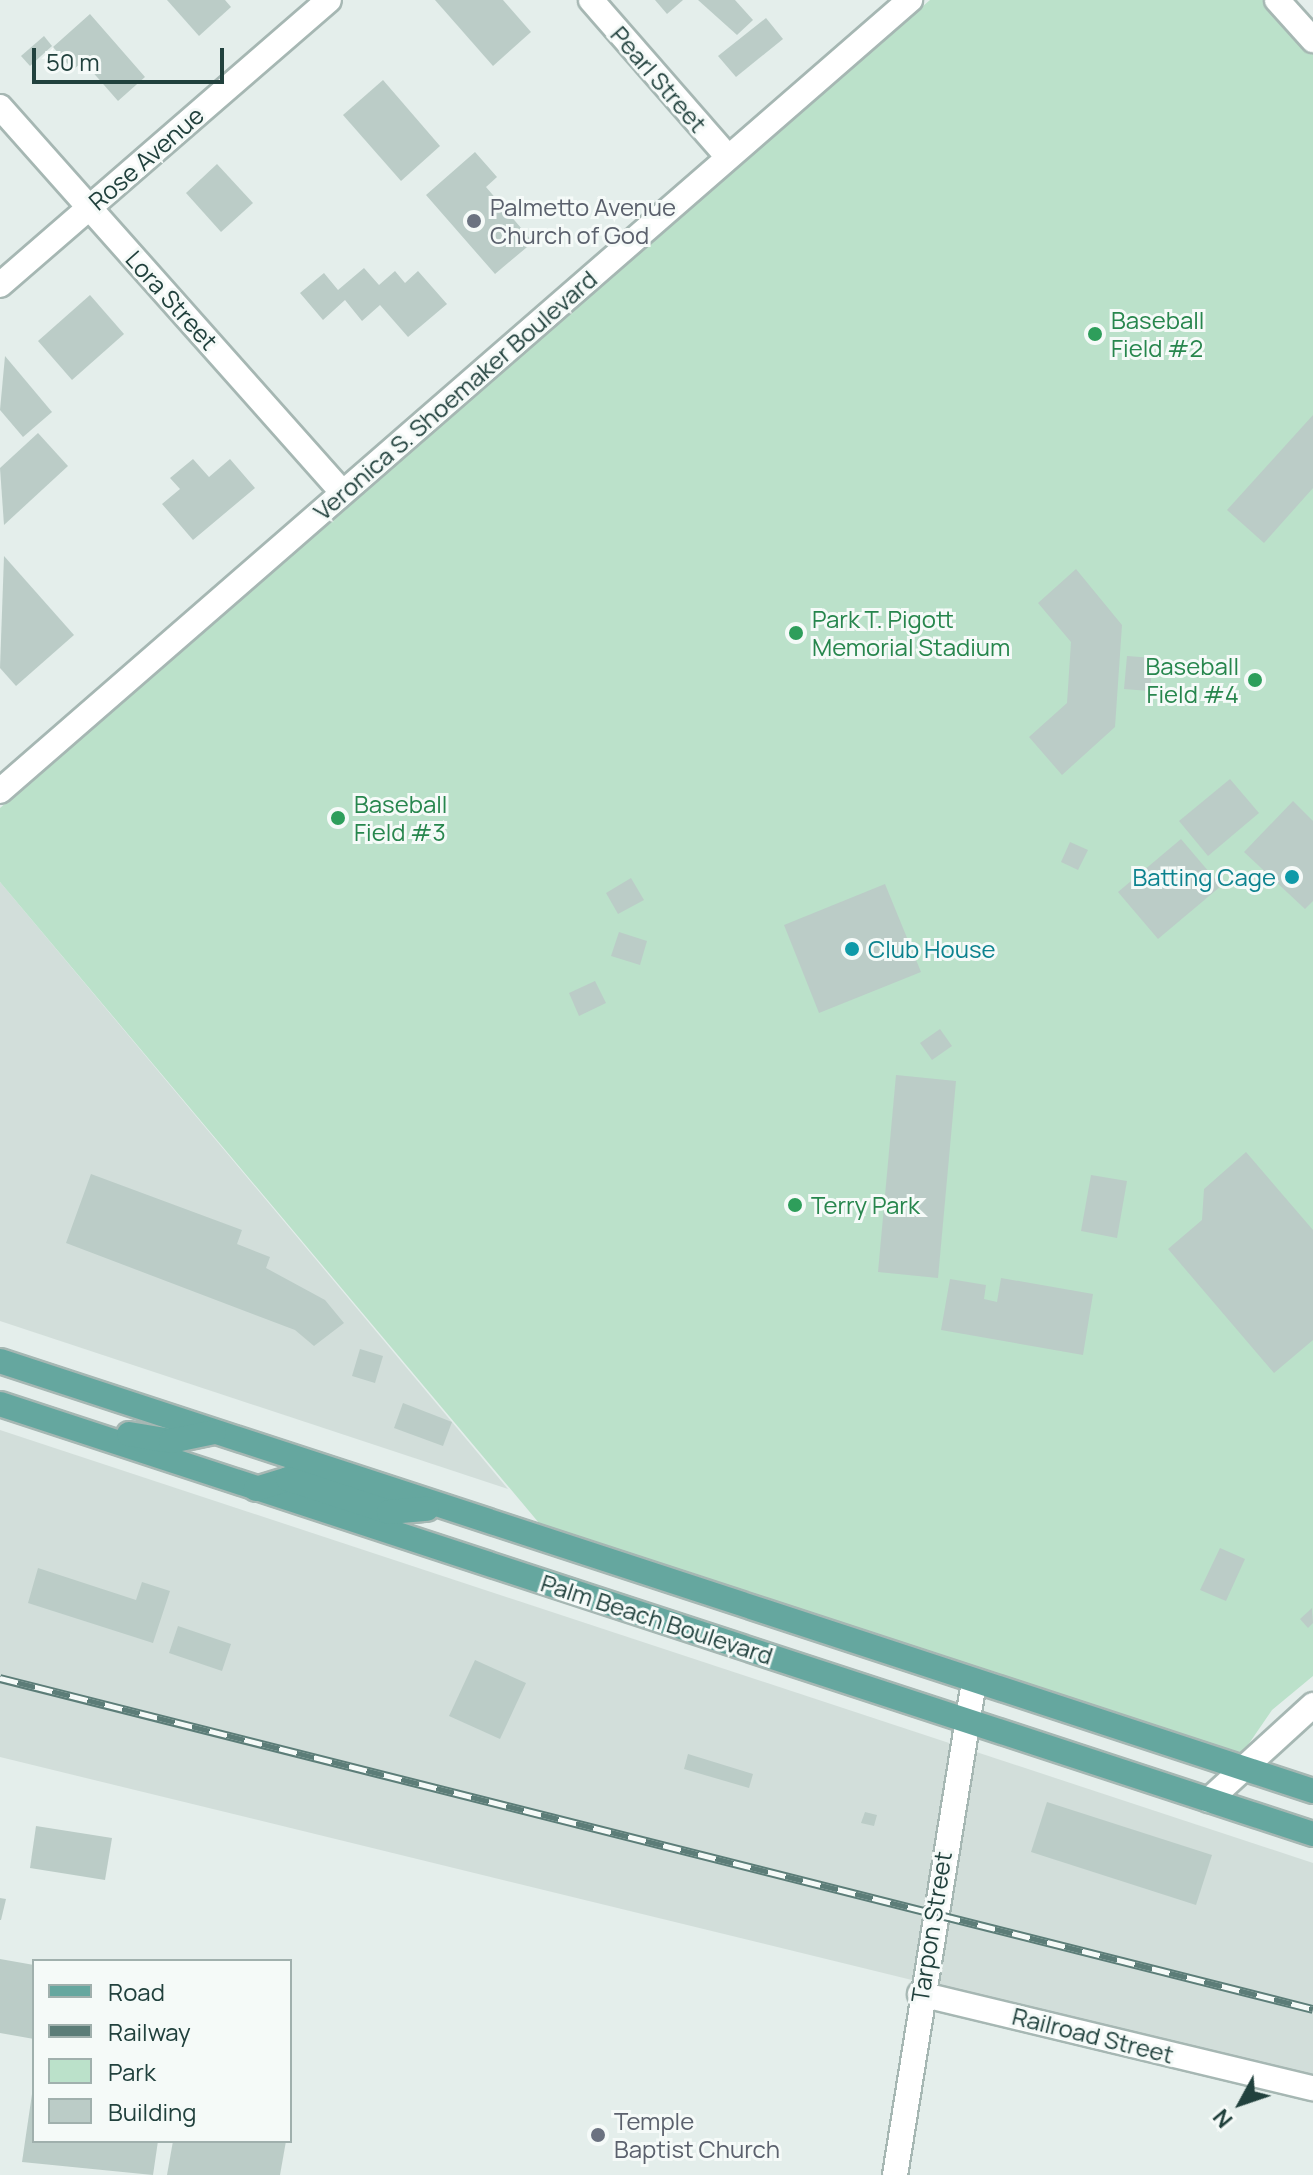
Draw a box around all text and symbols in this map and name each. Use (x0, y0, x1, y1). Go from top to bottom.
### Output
street label: Pearl Street (605, 20, 713, 138)
scale bar (36, 32, 228, 82)
text: 50 m (46, 45, 100, 78)
street label: Rose Avenue (83, 100, 209, 216)
place label: Palmetto Avenue Church of God (490, 193, 676, 249)
marker: Palmetto Avenue Church of God (465, 212, 483, 230)
street label: Lora Street (120, 245, 224, 355)
street label: Veronica S. Shoemaker Boulevard (308, 264, 602, 526)
place label: Baseball Field #2 (1111, 306, 1204, 362)
marker: Baseball Field #2 (1086, 325, 1104, 343)
place label: Park T. Pigott Memorial Stadium (812, 605, 1010, 661)
marker: Park T. Pigott Memorial Stadium (787, 624, 805, 642)
place label: Baseball Field #4 (1146, 652, 1239, 708)
marker: Baseball Field #4 (1246, 671, 1264, 689)
place label: Baseball Field #3 (354, 790, 447, 846)
marker: Baseball Field #3 (329, 809, 347, 827)
place label: Batting Cage (1133, 863, 1276, 891)
marker: Batting Cage (1283, 868, 1301, 886)
place label: Club House (868, 935, 996, 963)
marker: Club House (843, 940, 861, 958)
place label: Terry Park (811, 1191, 920, 1219)
marker: Terry Park (786, 1196, 804, 1214)
street label: Palm Beach Boulevard (537, 1568, 777, 1670)
street label: Tarpon Street (905, 1849, 957, 2005)
legend (32, 1959, 292, 2143)
text: Road (108, 1975, 165, 2008)
street label: Railroad Street (1009, 2001, 1177, 2069)
text: Railway (108, 2015, 191, 2048)
text: Park (108, 2055, 156, 2088)
north arrow (1201, 2063, 1281, 2143)
text: Building (108, 2095, 196, 2128)
text: N (1206, 2103, 1239, 2134)
place label: Temple Baptist Church (614, 2107, 780, 2163)
marker: Temple Baptist Church (589, 2126, 607, 2144)

